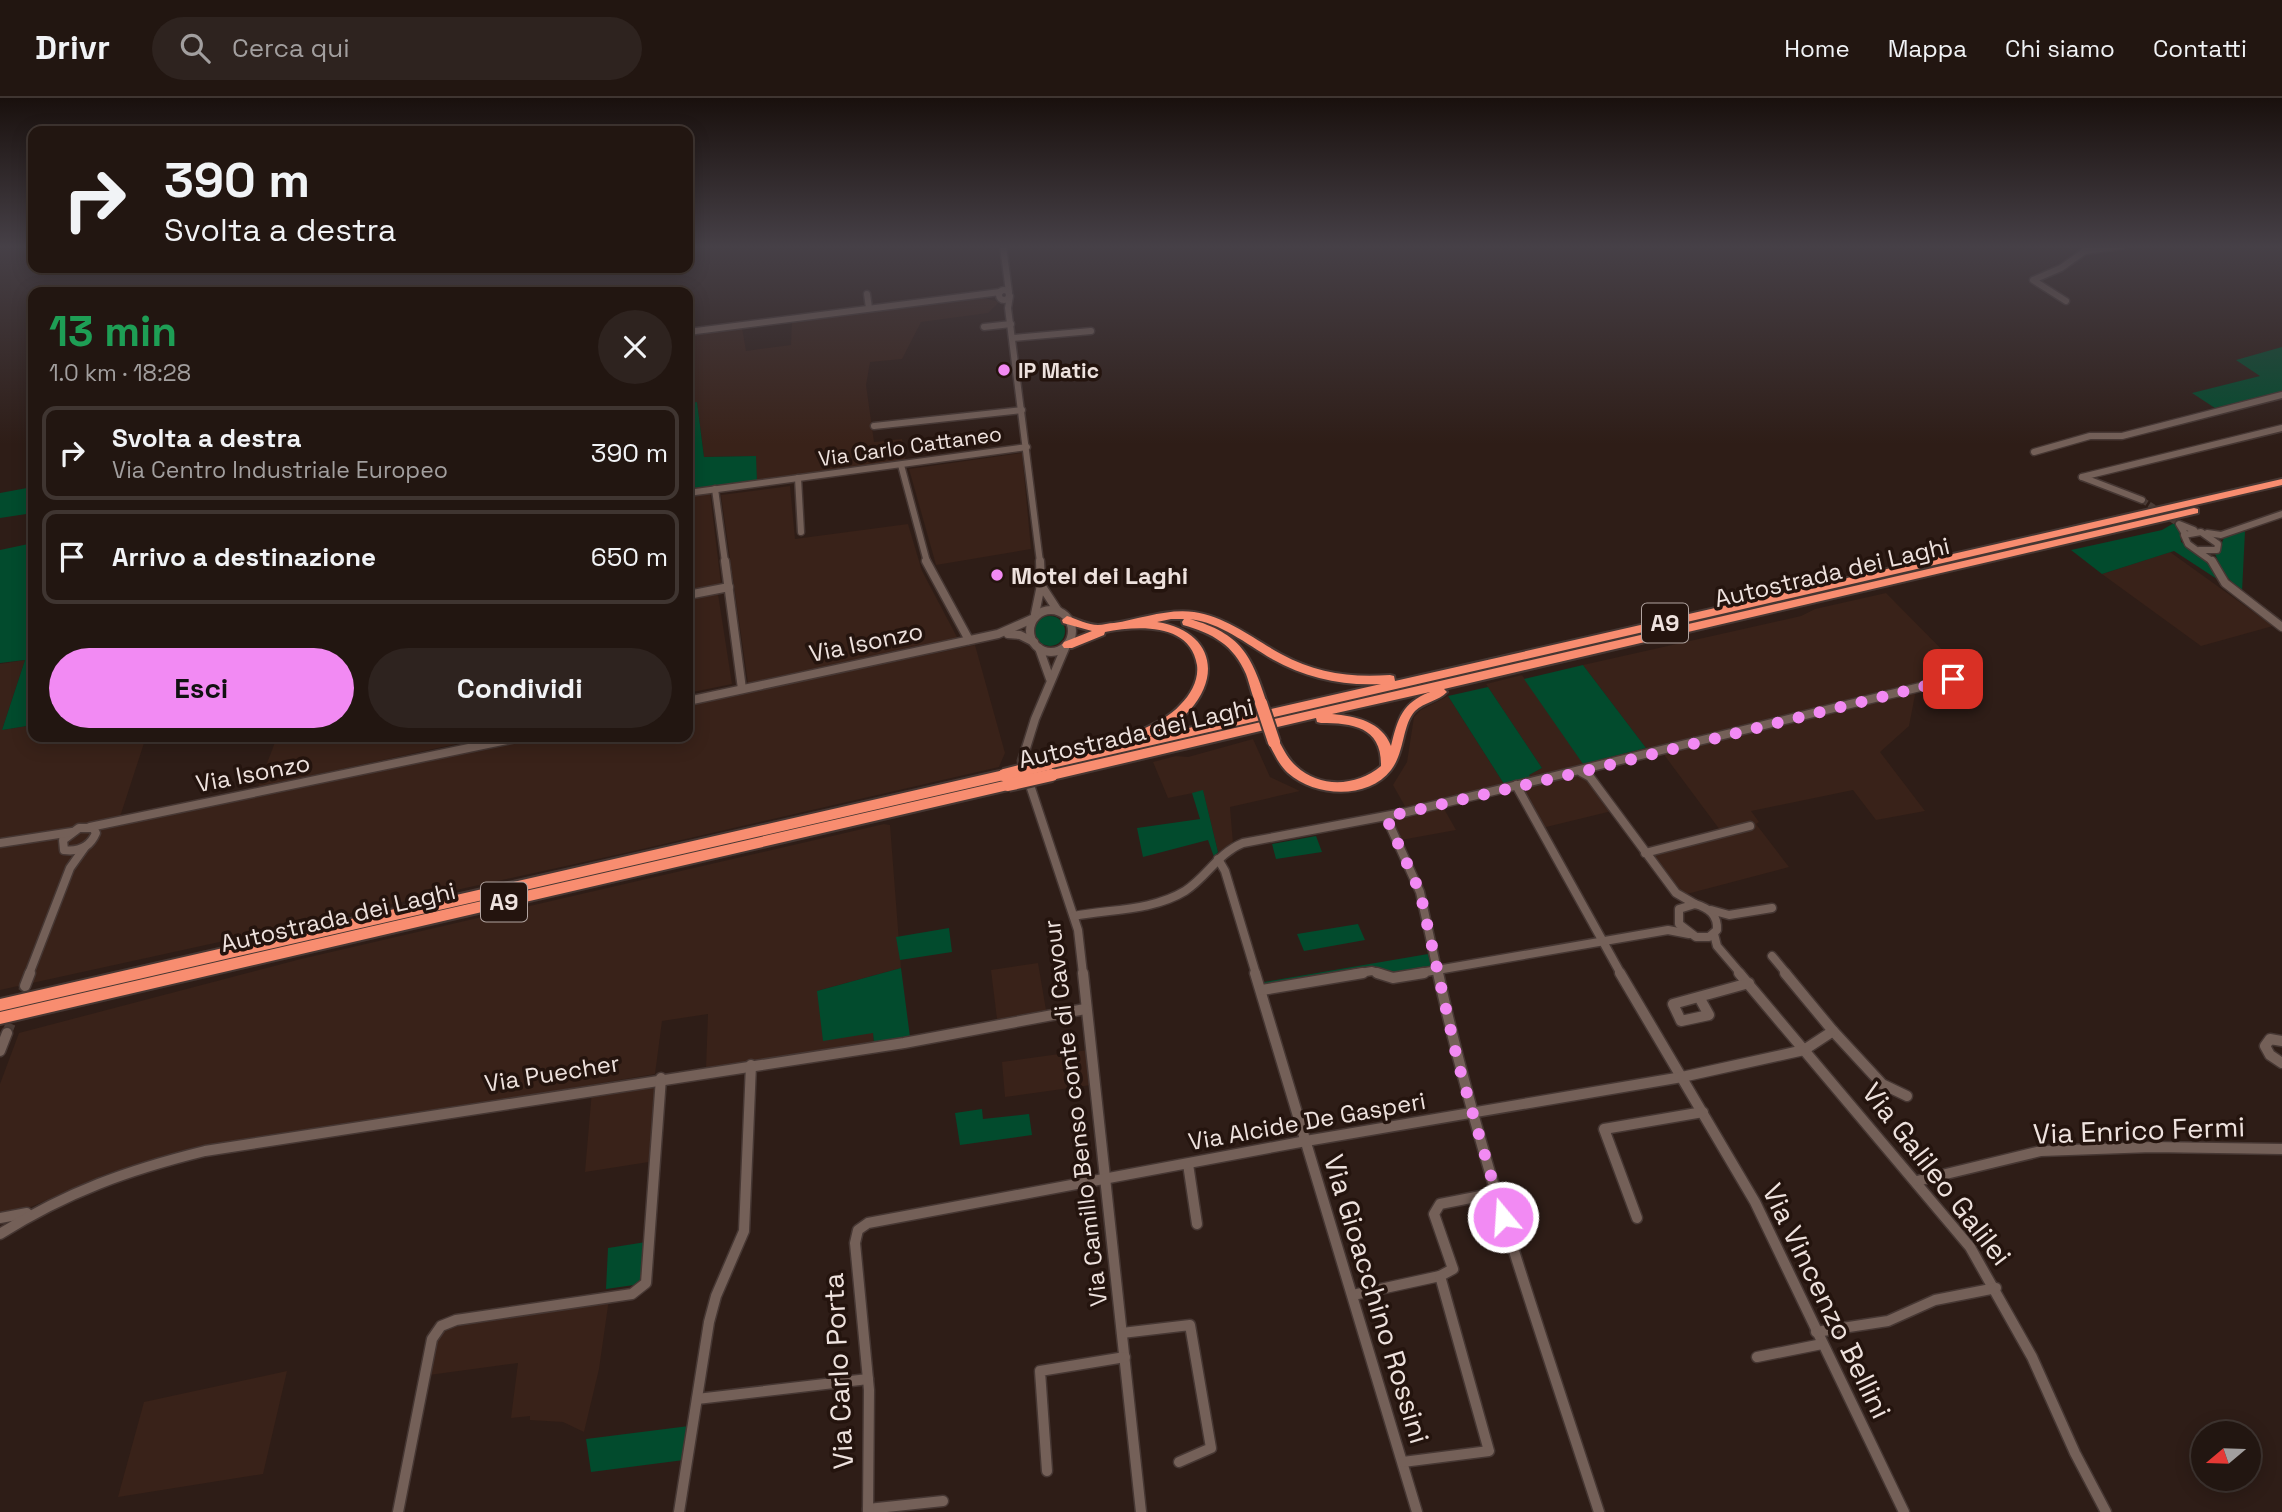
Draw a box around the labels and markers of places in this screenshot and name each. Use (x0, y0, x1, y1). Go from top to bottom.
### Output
place label: IP Matic (1018, 357, 1099, 384)
marker: IP Matic (996, 362, 1012, 378)
place label: Motel dei Laghi (1011, 560, 1188, 591)
marker: Motel dei Laghi (989, 567, 1005, 583)
pin (1923, 649, 1983, 709)

